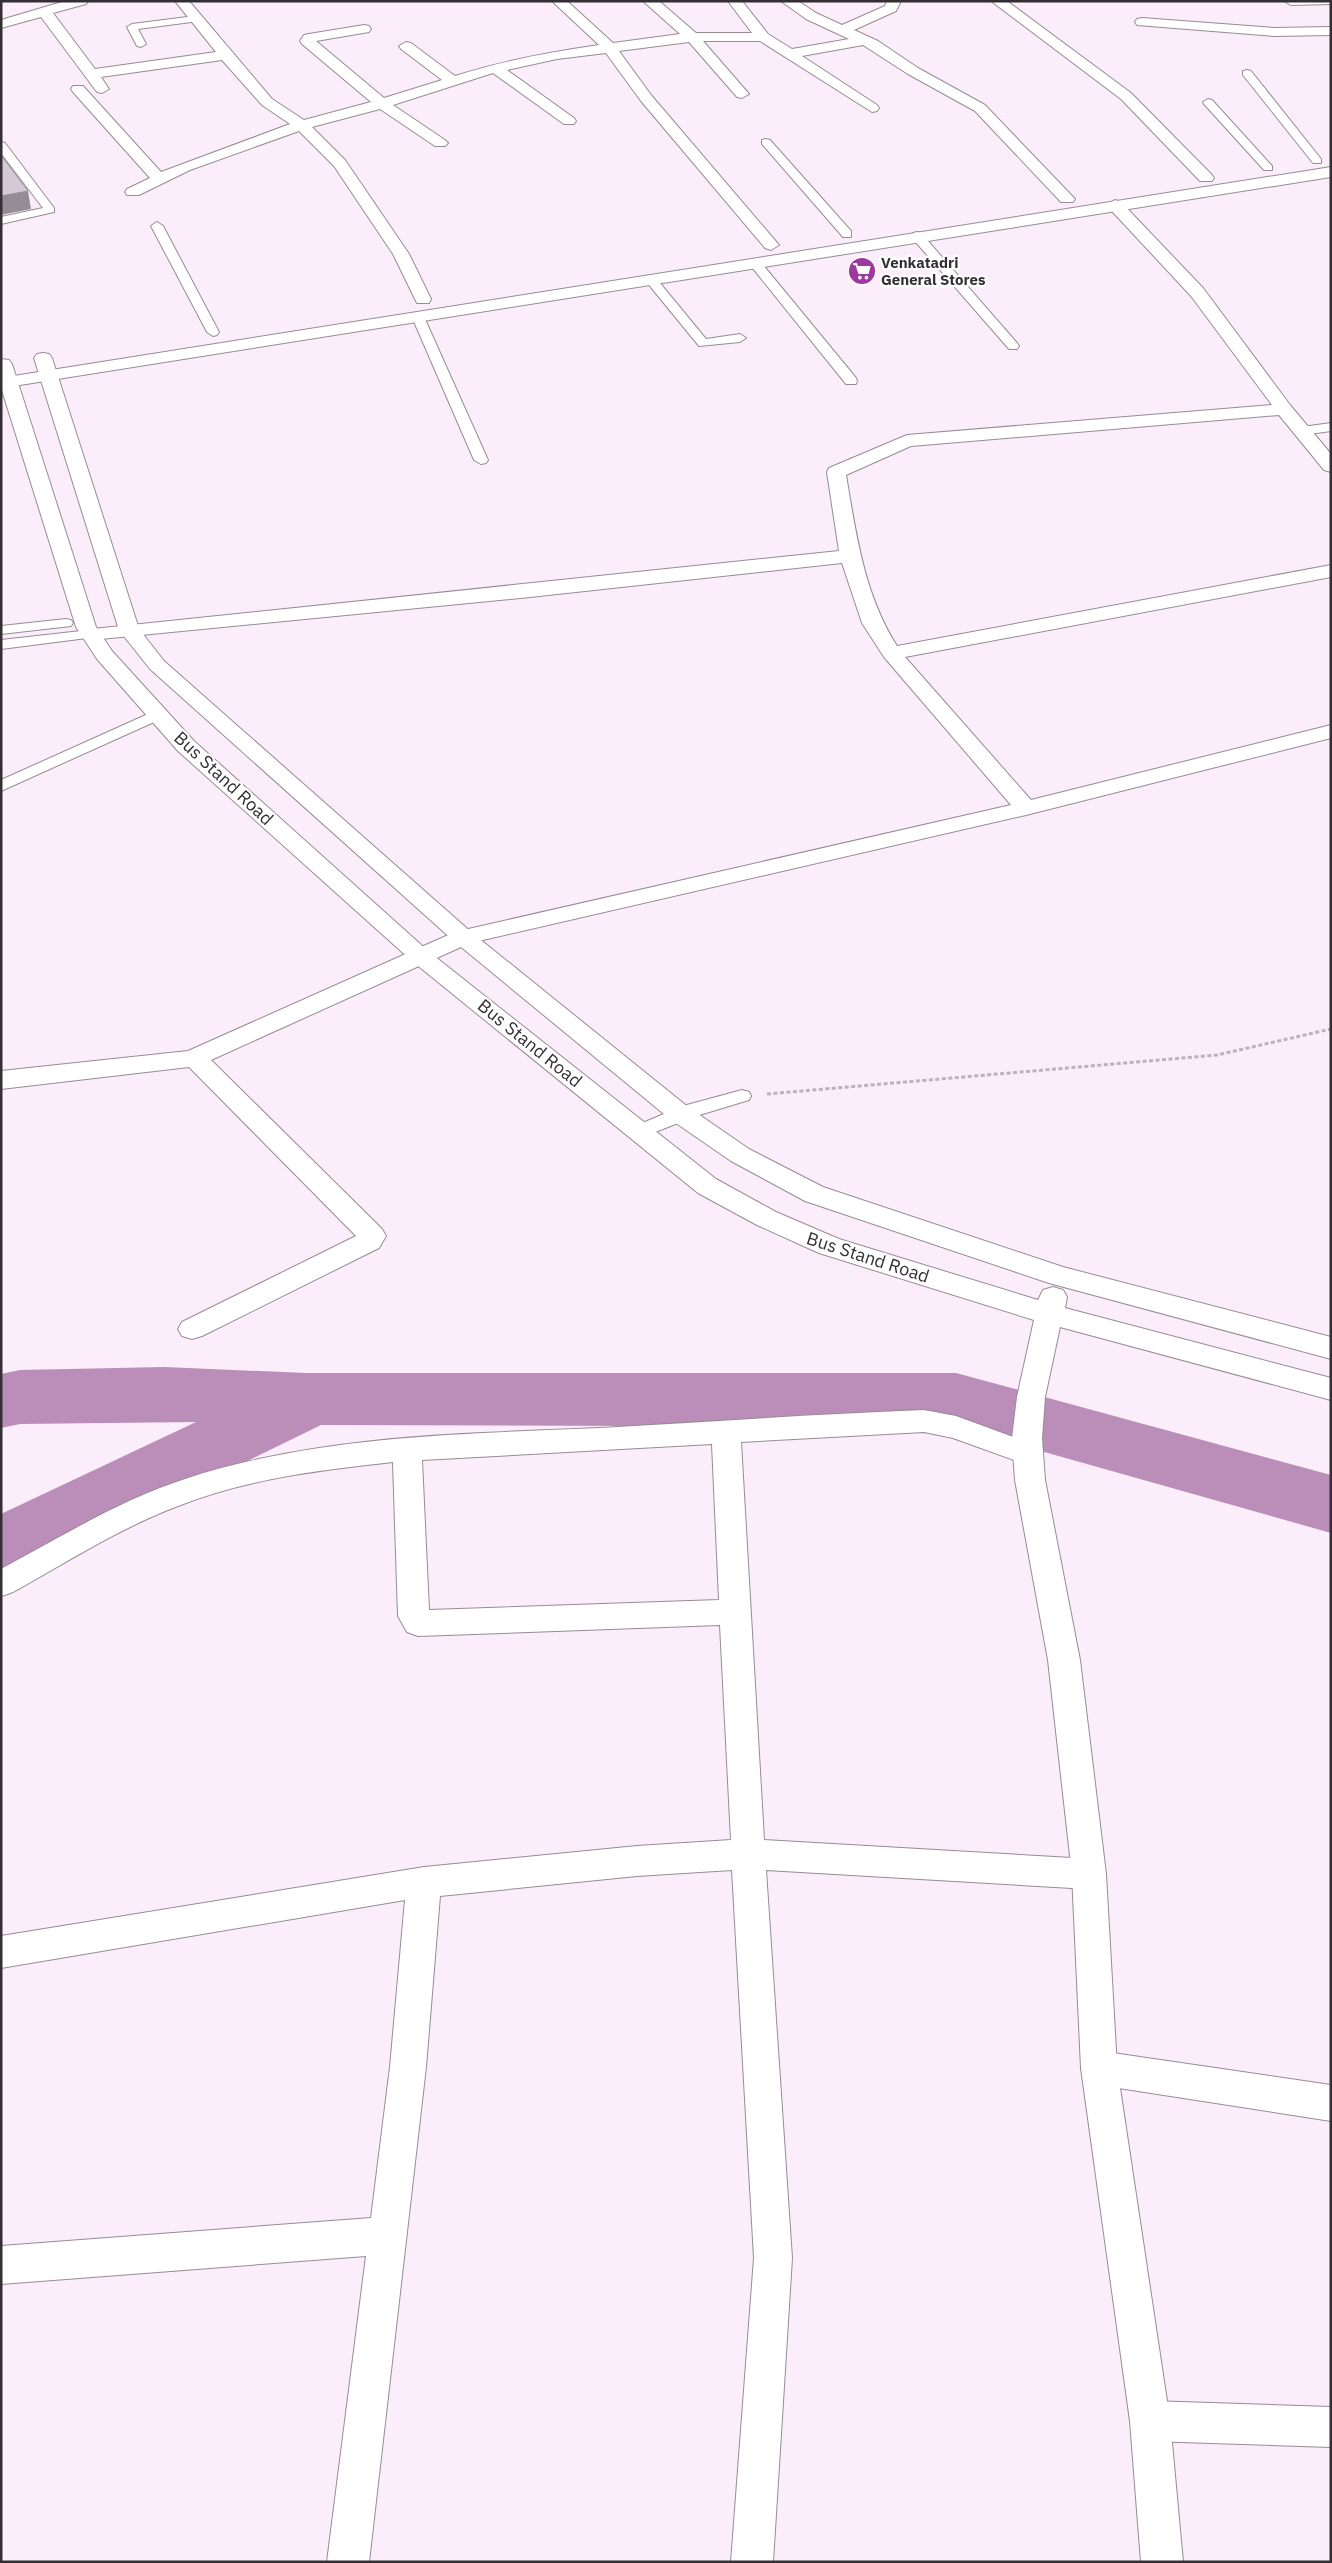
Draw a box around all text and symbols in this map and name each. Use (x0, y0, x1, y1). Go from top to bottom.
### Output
place label: Venkatadri General Stores (881, 253, 986, 289)
supermarket icon: Venkatadri General Stores (847, 256, 877, 286)
street label: Bus Stand Road (169, 726, 279, 830)
street label: Bus Stand Road (473, 994, 587, 1092)
street label: Bus Stand Road (804, 1226, 932, 1288)

